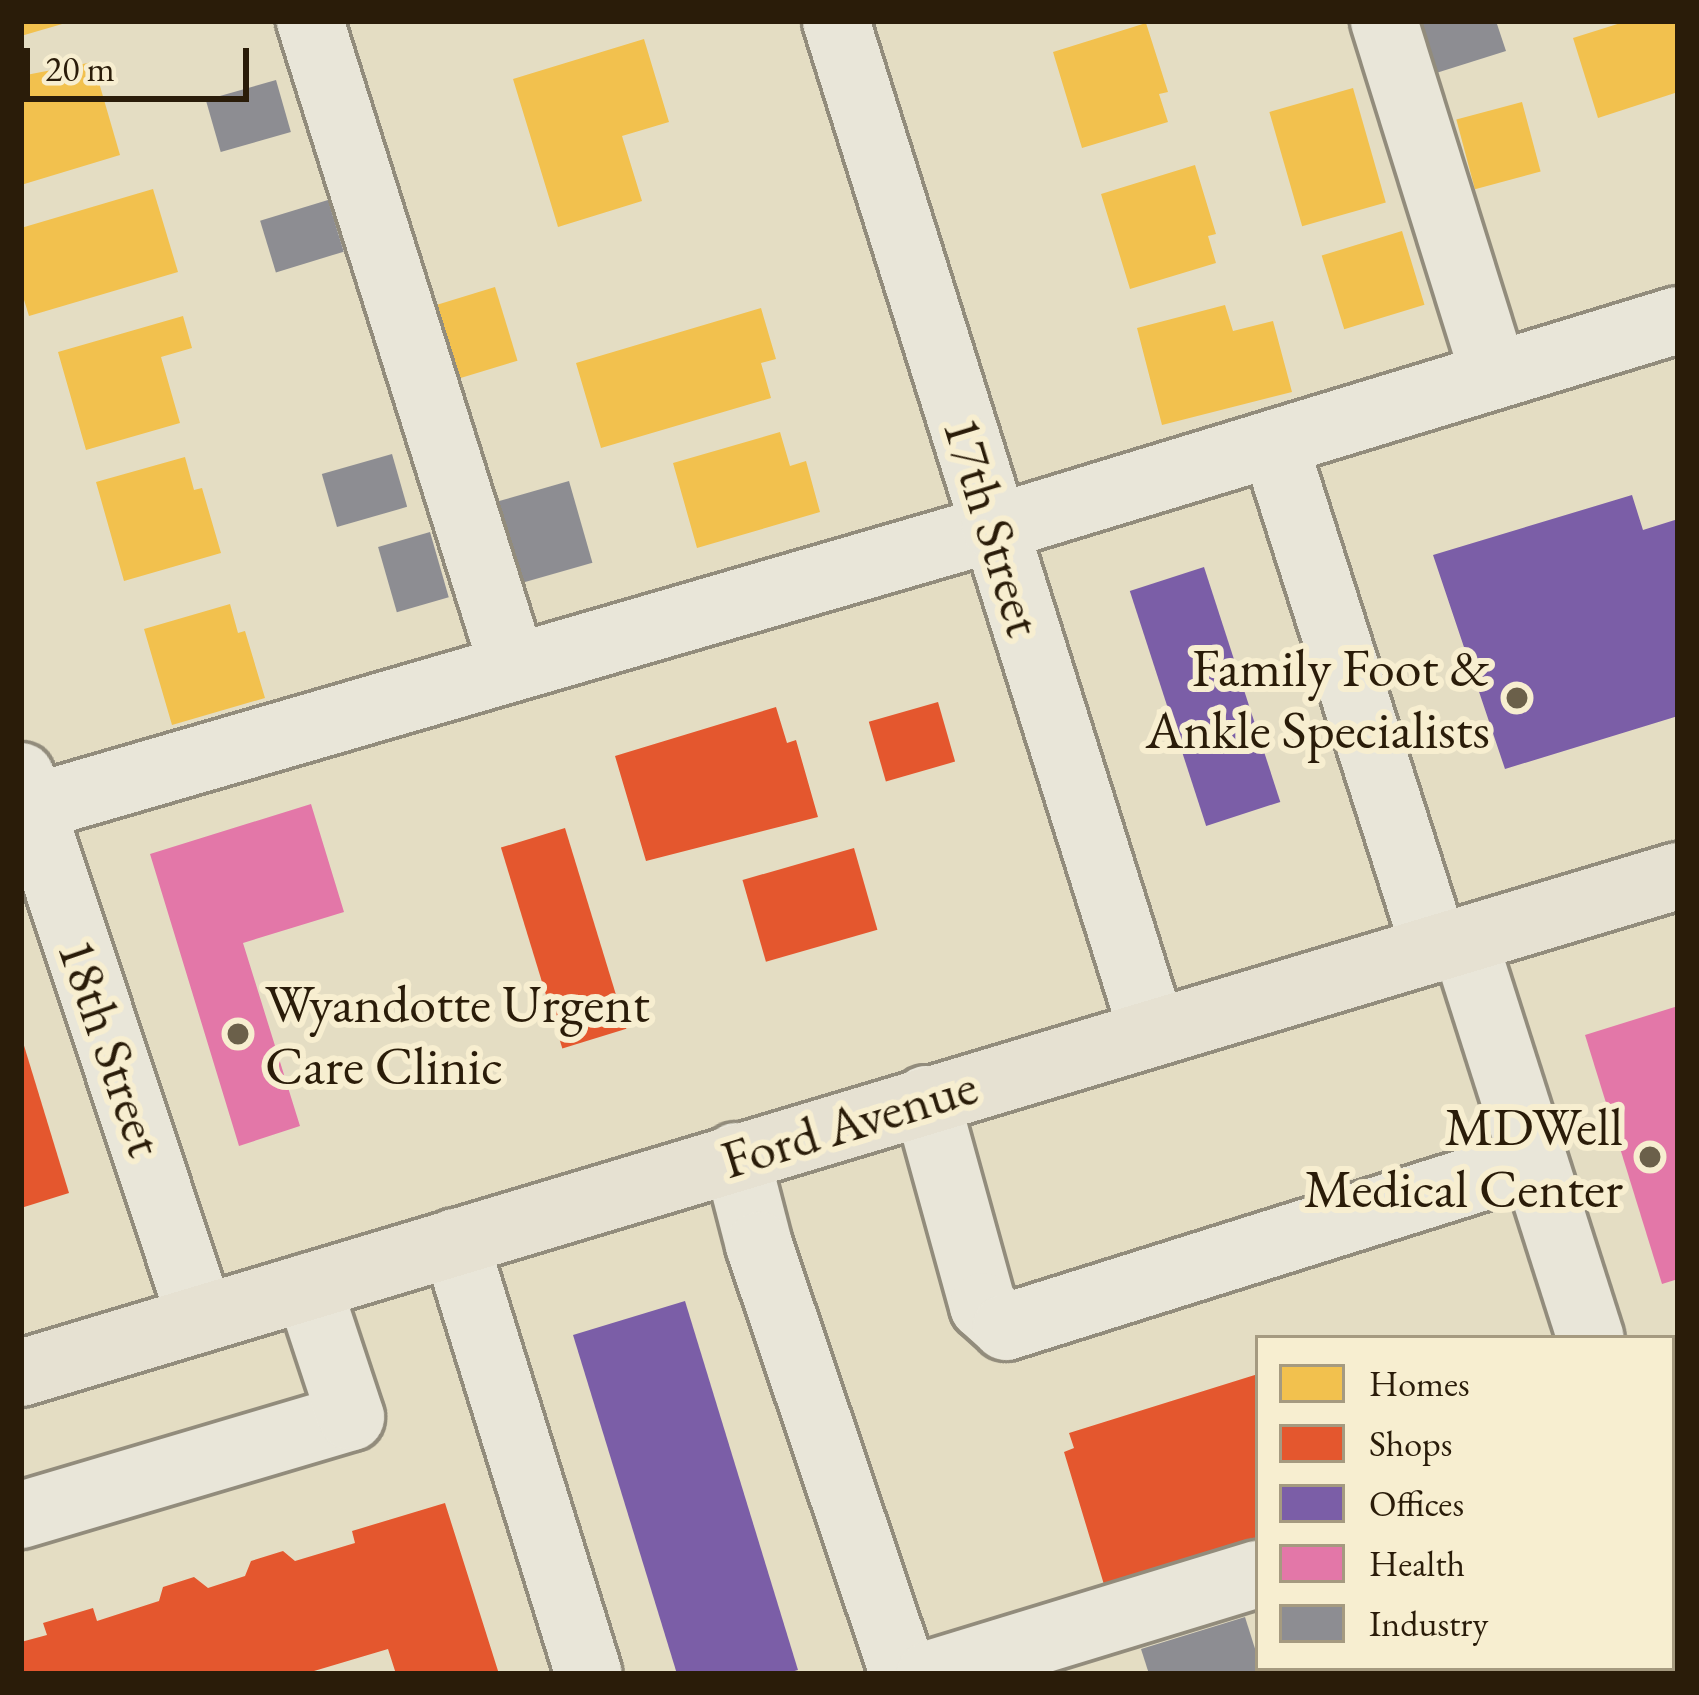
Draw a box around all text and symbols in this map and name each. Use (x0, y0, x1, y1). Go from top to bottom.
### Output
scale bar (30, 24, 255, 98)
text: 20 m (45, 45, 115, 92)
street label: 17th Street (930, 408, 1058, 644)
place label: Family Foot & Ankle Specialists (1146, 635, 1490, 762)
marker: Family Foot & Ankle Specialists (1501, 682, 1533, 714)
street label: 18th Street (45, 930, 179, 1164)
place label: Wyandotte Urgent Care Clinic (265, 971, 650, 1098)
marker: Wyandotte Urgent Care Clinic (222, 1018, 254, 1050)
street label: Ford Avenue (713, 1052, 985, 1192)
place label: MDWell Medical Center (1304, 1094, 1623, 1220)
marker: MDWell Medical Center (1634, 1141, 1666, 1173)
legend (1255, 1335, 1675, 1671)
text: Homes (1369, 1360, 1470, 1407)
text: Shops (1369, 1420, 1452, 1467)
text: Offices (1369, 1480, 1464, 1527)
text: Health (1369, 1540, 1465, 1587)
text: Industry (1369, 1600, 1488, 1647)

